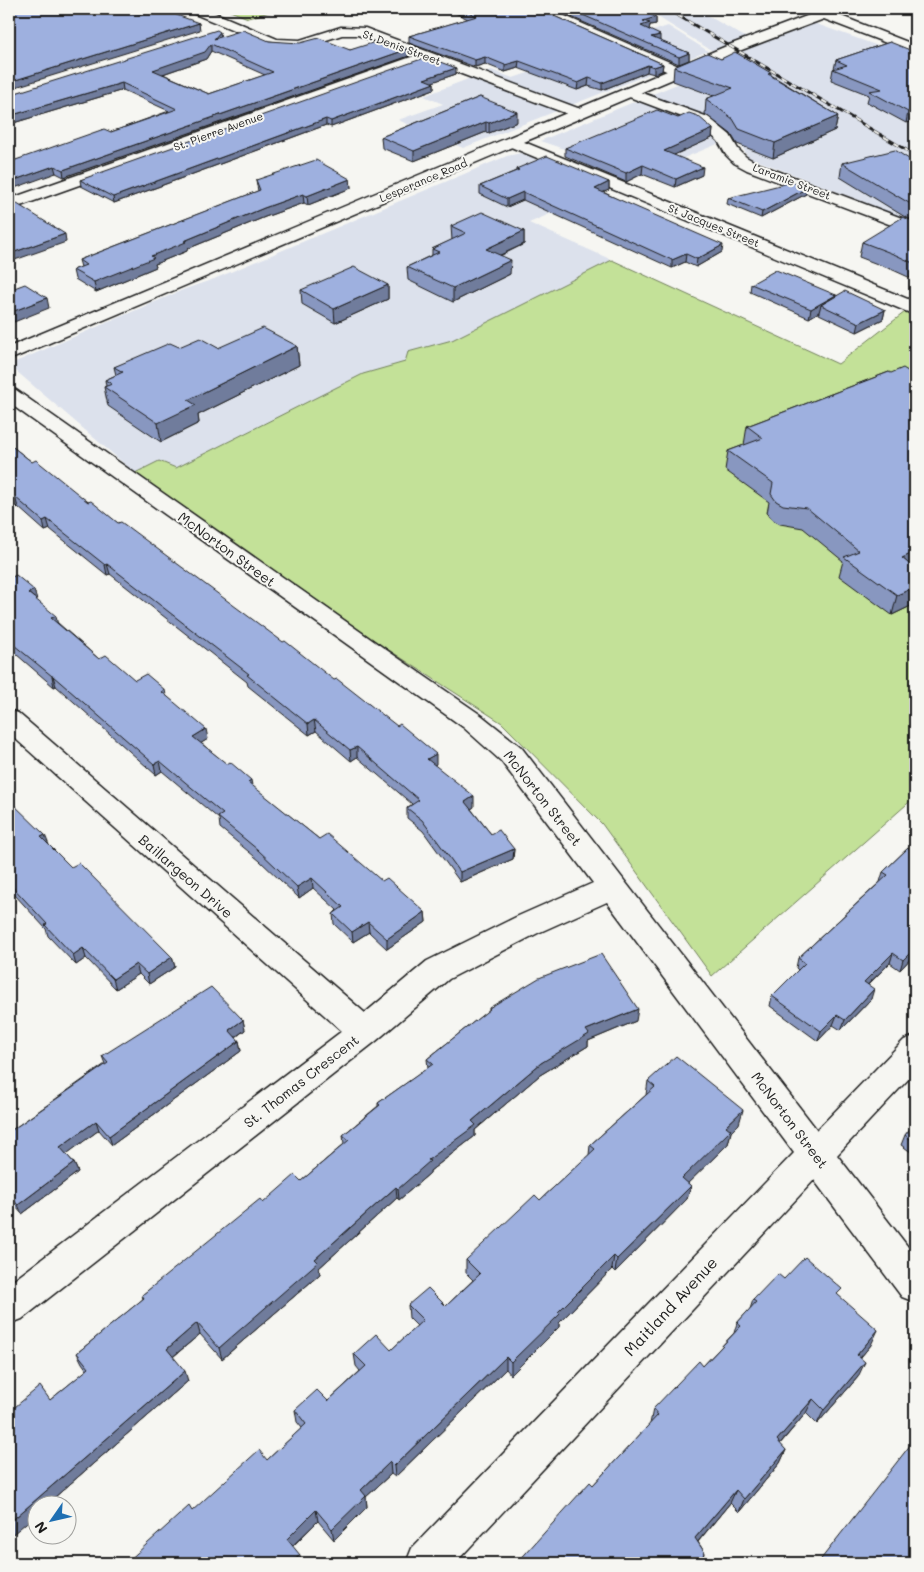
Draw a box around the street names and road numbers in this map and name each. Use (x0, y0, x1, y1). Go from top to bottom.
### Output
street label: St Denis Street (361, 26, 443, 68)
street label: St. Pierre Avenue (171, 108, 265, 154)
street label: Lesperance Road (377, 155, 469, 205)
street label: Laramie Street (751, 159, 833, 203)
street label: St Jacques Street (666, 200, 762, 250)
street label: McNorton Street (174, 507, 280, 591)
street label: McNorton Street (500, 746, 586, 850)
street label: Baillargeon Drive (135, 830, 237, 922)
street label: St. Thomas Crescent (240, 1030, 362, 1132)
street label: McNorton Street (747, 1068, 833, 1172)
street label: Maitland Avenue (619, 1252, 721, 1360)

